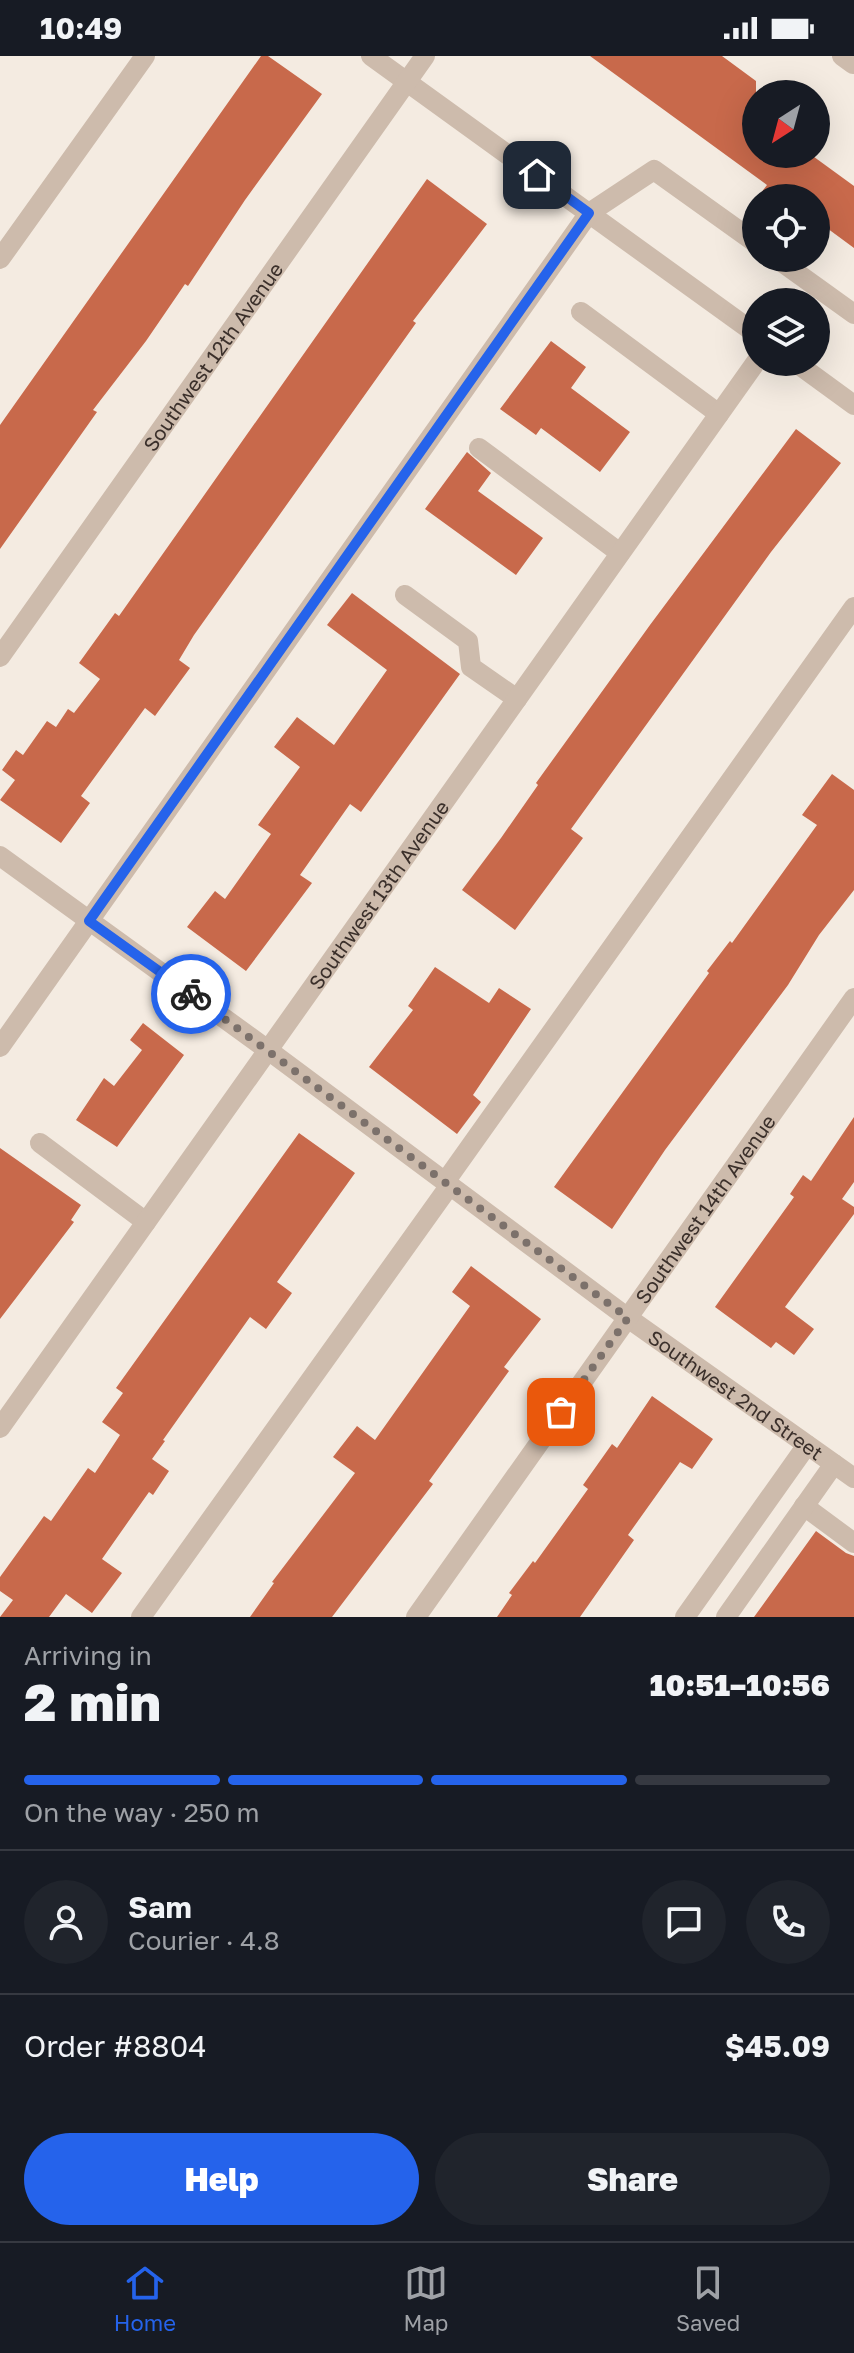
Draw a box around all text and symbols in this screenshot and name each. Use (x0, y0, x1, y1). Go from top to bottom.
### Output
text: 10:49 (40, 10, 122, 46)
north arrow (742, 80, 830, 168)
map controls (742, 80, 830, 376)
pin (503, 141, 571, 209)
icon: home (515, 153, 559, 197)
button: locate (742, 184, 830, 272)
street label: Southwest 12th Avenue (138, 258, 287, 456)
button: layers (742, 288, 830, 376)
street label: Southwest 13th Avenue (303, 796, 453, 993)
courier (151, 954, 231, 1034)
icon: bike (169, 972, 213, 1016)
street label: Southwest 14th Avenue (630, 1110, 780, 1308)
street label: Southwest 2nd Street (644, 1324, 828, 1465)
pin (527, 1378, 595, 1446)
icon: bag (539, 1390, 583, 1434)
text: Arriving in (24, 1640, 152, 1671)
text: 10:51–10:56 (650, 1667, 830, 1703)
text: 2 min (24, 1670, 161, 1732)
text: On the way · 250 m (24, 1797, 260, 1828)
button: person (24, 1880, 108, 1964)
button: chat (642, 1880, 726, 1964)
button: phone (746, 1880, 830, 1964)
text: Sam (128, 1889, 192, 1925)
text: Courier · 4.8 (128, 1925, 280, 1956)
text: Order #8804 (24, 2028, 207, 2064)
text: $45.09 (725, 2028, 830, 2064)
button: Help (24, 2133, 419, 2225)
button: Share (435, 2133, 830, 2225)
tab: Home (114, 2261, 176, 2336)
tab: Map (404, 2261, 448, 2336)
tab: Saved (676, 2261, 740, 2336)

